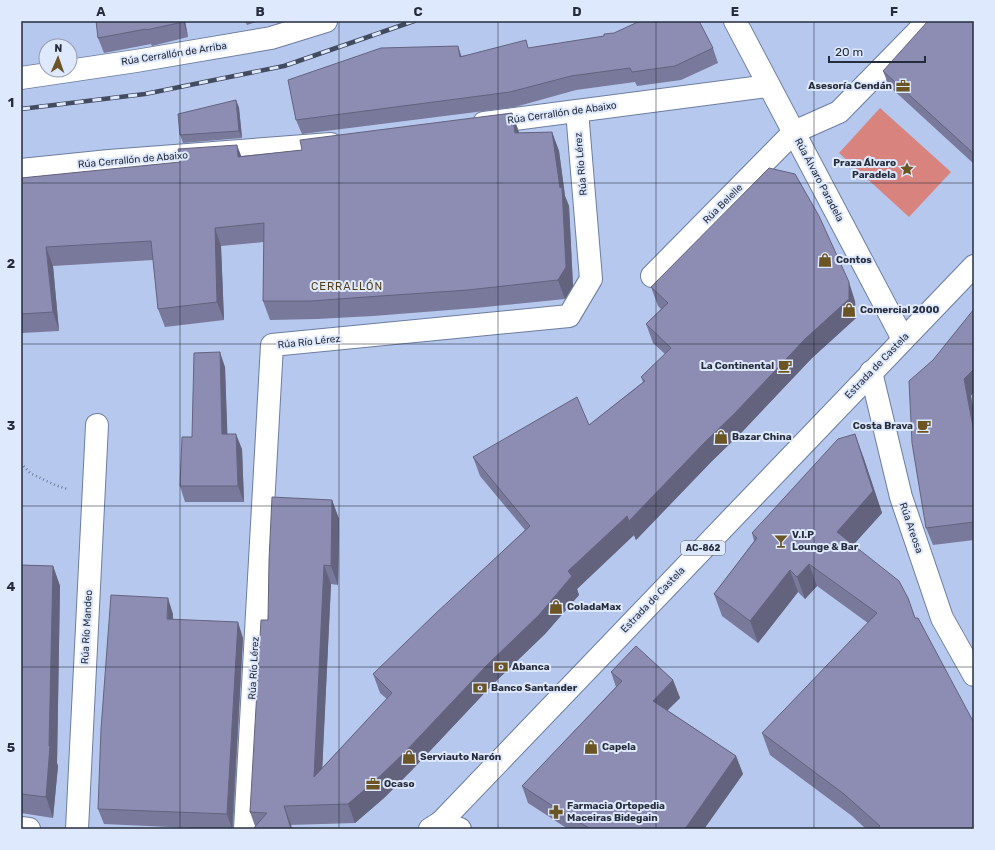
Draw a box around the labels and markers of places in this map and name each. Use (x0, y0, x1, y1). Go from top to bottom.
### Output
office icon: Asesoría Cendán (895, 78, 911, 94)
place label: Asesoría Cendán (808, 80, 892, 92)
place label: Praza Álvaro Paradela (833, 157, 896, 181)
place icon: Praza Álvaro Paradela (899, 161, 915, 177)
shop icon: Contos (817, 252, 833, 268)
place label: Contos (836, 254, 872, 266)
shop icon: Comercial 2000 (841, 302, 857, 318)
place label: Comercial 2000 (860, 304, 939, 316)
cafe icon: La Continental (777, 358, 793, 374)
place label: La Continental (701, 360, 774, 372)
cafe icon: Costa Brava (916, 418, 932, 434)
place label: Costa Brava (853, 420, 913, 432)
shop icon: Bazar China (713, 429, 729, 445)
place label: Bazar China (732, 431, 792, 443)
place label: V.I.P Lounge & Bar (792, 529, 859, 553)
bar icon: V.I.P Lounge & Bar (773, 533, 789, 549)
shop icon: ColadaMax (548, 599, 564, 615)
place label: ColadaMax (567, 601, 621, 613)
bank icon: Abanca (493, 659, 509, 675)
place label: Abanca (512, 661, 550, 673)
bank icon: Banco Santander (472, 680, 488, 696)
place label: Banco Santander (491, 682, 578, 694)
shop icon: Capela (583, 739, 599, 755)
place label: Capela (602, 741, 636, 753)
shop icon: Serviauto Narón (401, 749, 417, 765)
place label: Serviauto Narón (420, 751, 501, 763)
office icon: Ocaso (365, 776, 381, 792)
place label: Ocaso (384, 778, 415, 790)
place label: Farmacia Ortopedia Maceiras Bidegain (567, 800, 665, 824)
pharmacy icon: Farmacia Ortopedia Maceiras Bidegain (548, 804, 564, 820)

